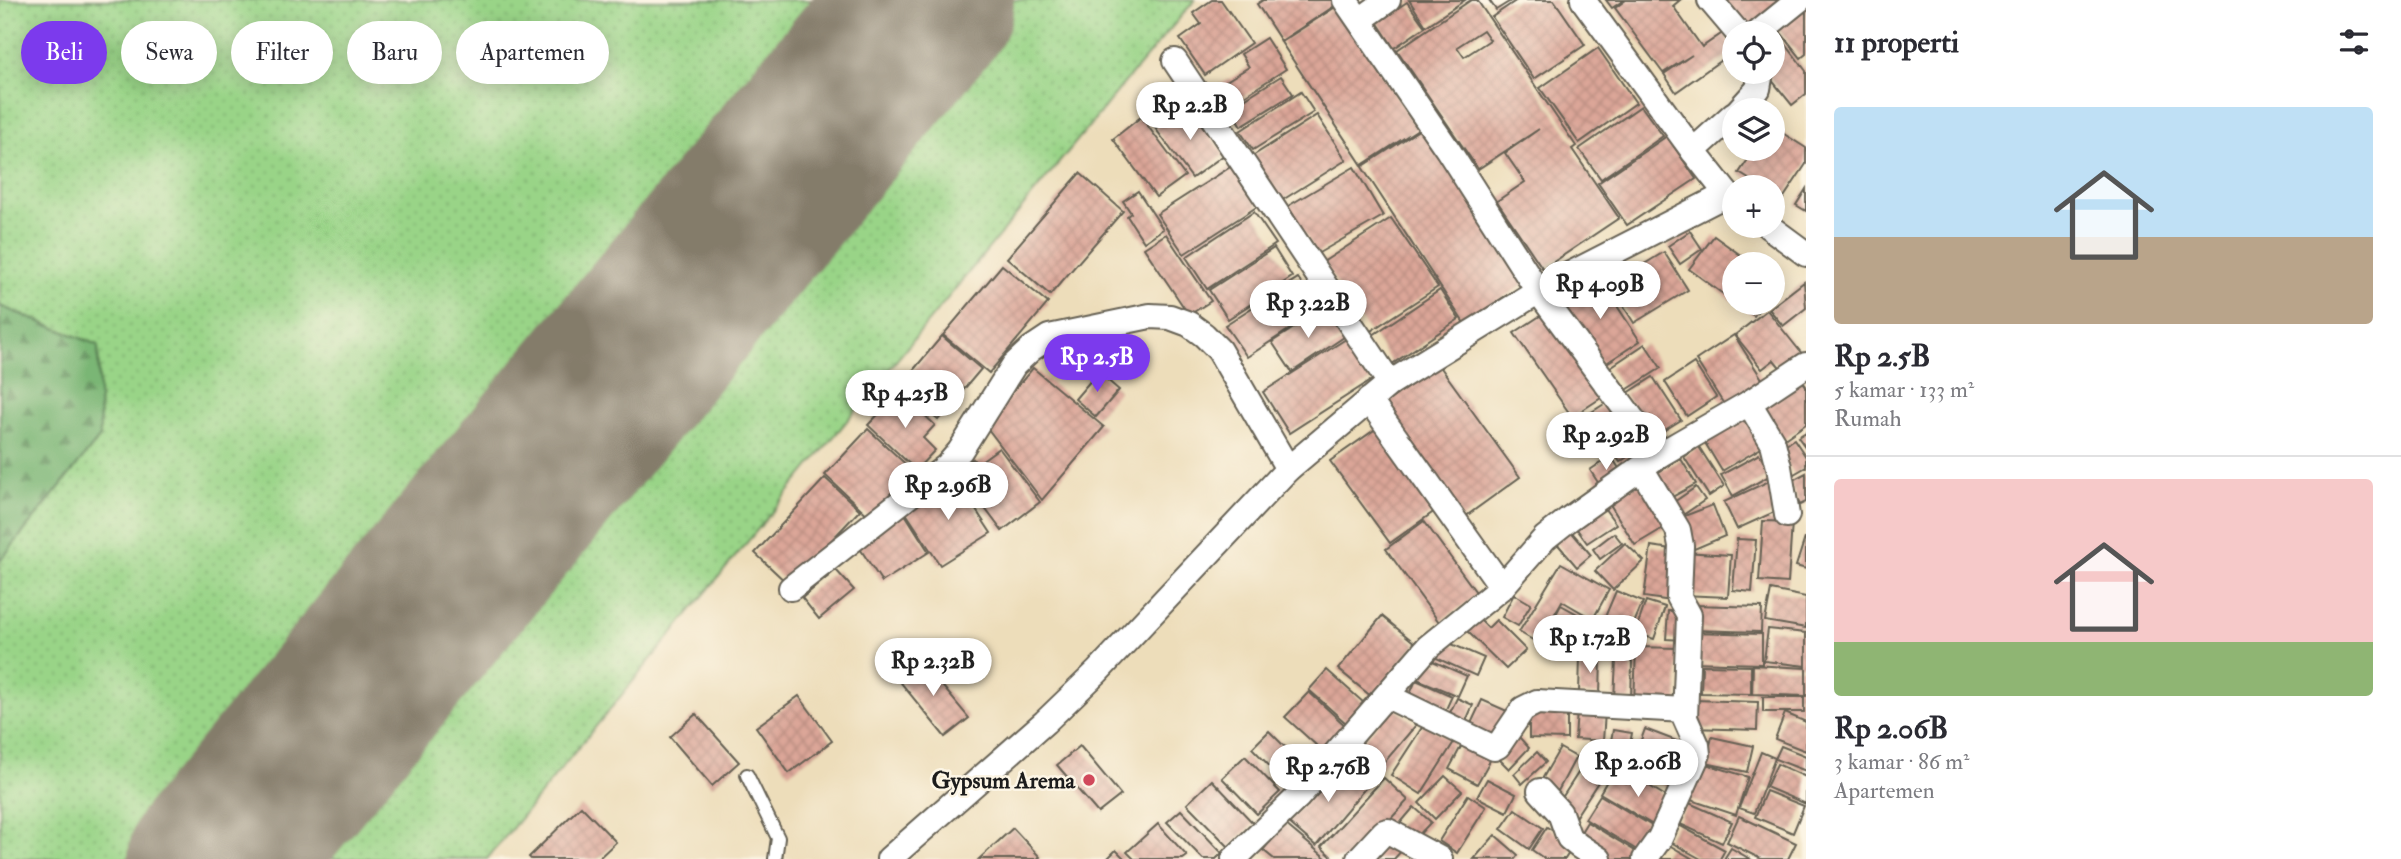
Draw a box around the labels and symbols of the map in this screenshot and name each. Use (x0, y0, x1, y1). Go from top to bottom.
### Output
pin: Rp 2.2B (1125, 82, 1255, 142)
pin: Rp 4.09B (1528, 262, 1672, 321)
pin: Rp 3.22B (1236, 280, 1380, 340)
pin: Rp 2.5B (1032, 334, 1162, 394)
pin: Rp 4.25B (833, 370, 977, 430)
pin: Rp 2.92B (1534, 412, 1678, 472)
pin: Rp 2.96B (876, 462, 1020, 522)
pin: Rp 1.72B (1518, 616, 1662, 675)
pin: Rp 2.32B (861, 638, 1005, 698)
pin: Rp 2.06B (1566, 740, 1710, 799)
pin: Rp 2.76B (1256, 744, 1400, 804)
place label: Gypsum Arema (931, 766, 1077, 796)
marker: Gypsum Arema (1081, 772, 1097, 788)

